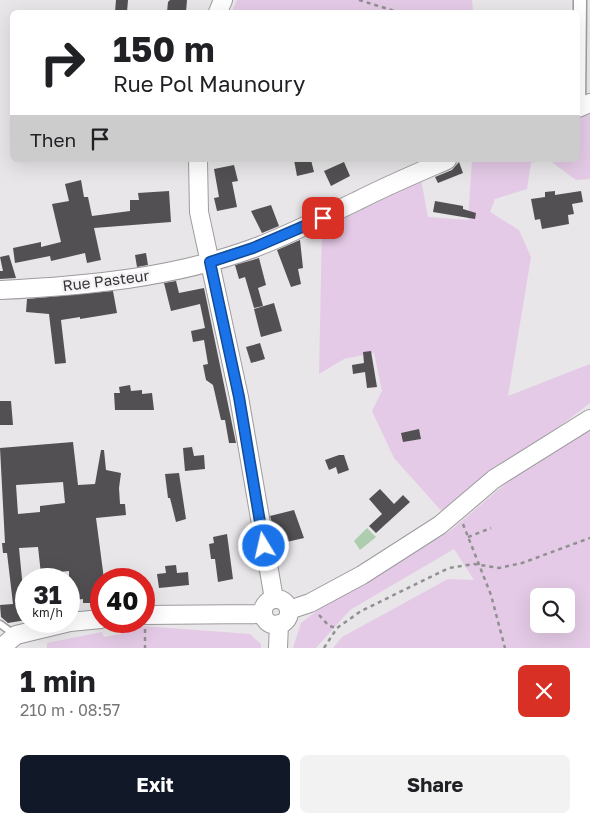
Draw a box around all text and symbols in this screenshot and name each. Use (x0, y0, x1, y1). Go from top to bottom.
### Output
text: 150 m (113, 28, 215, 70)
icon: right (30, 30, 95, 95)
text: Rue Pol Maunoury (113, 70, 305, 97)
icon: arrive (86, 125, 114, 153)
text: Then (30, 128, 76, 151)
pin (302, 197, 344, 239)
icon: arrive (309, 204, 337, 232)
street label: Rue Pasteur (62, 266, 150, 294)
position arrow (237, 519, 289, 571)
speed limit sign: 40 (90, 568, 155, 633)
text: 31 (33, 579, 62, 610)
map controls (530, 588, 575, 633)
button: search (530, 588, 575, 633)
text: km/h (32, 605, 63, 620)
text: 1 min (20, 663, 96, 699)
button: close (518, 665, 570, 717)
text: 210 m · 08:57 (20, 700, 120, 720)
button: Exit (20, 755, 290, 813)
button: Share (300, 755, 570, 813)

